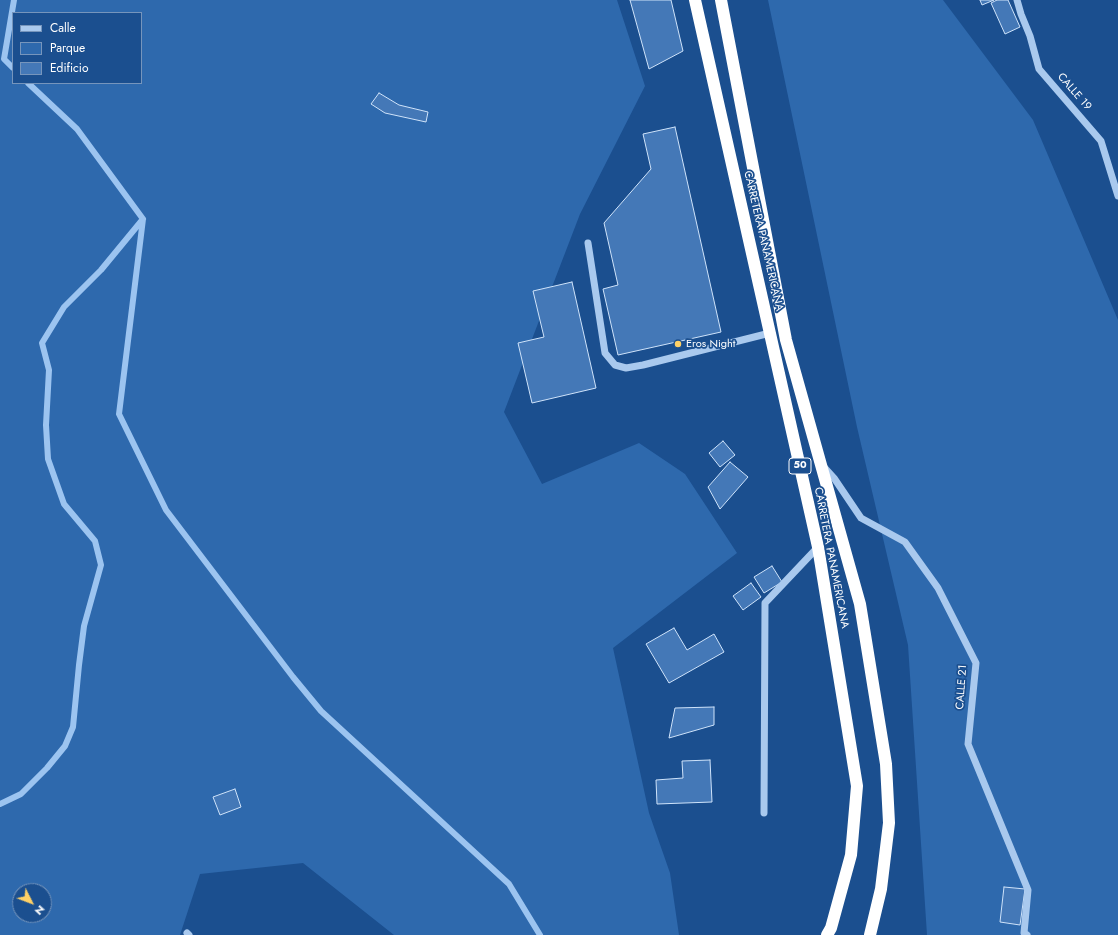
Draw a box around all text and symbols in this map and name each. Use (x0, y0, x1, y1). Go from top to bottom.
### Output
legend (12, 12, 142, 84)
text: Calle (50, 19, 76, 37)
text: Parque (50, 39, 85, 57)
text: Edificio (50, 59, 89, 77)
street label: CALLE 19 (1054, 71, 1094, 113)
street label: CARRETERA PANAMERICANA (740, 170, 786, 312)
place label: Eros Night (686, 337, 735, 351)
marker: Eros Night (673, 339, 683, 349)
road number: 50 (789, 458, 811, 474)
street label: CARRETERA PANAMERICANA (811, 486, 851, 630)
street label: CALLE 21 (954, 664, 970, 710)
north arrow (12, 883, 52, 923)
text: N (31, 902, 49, 919)

